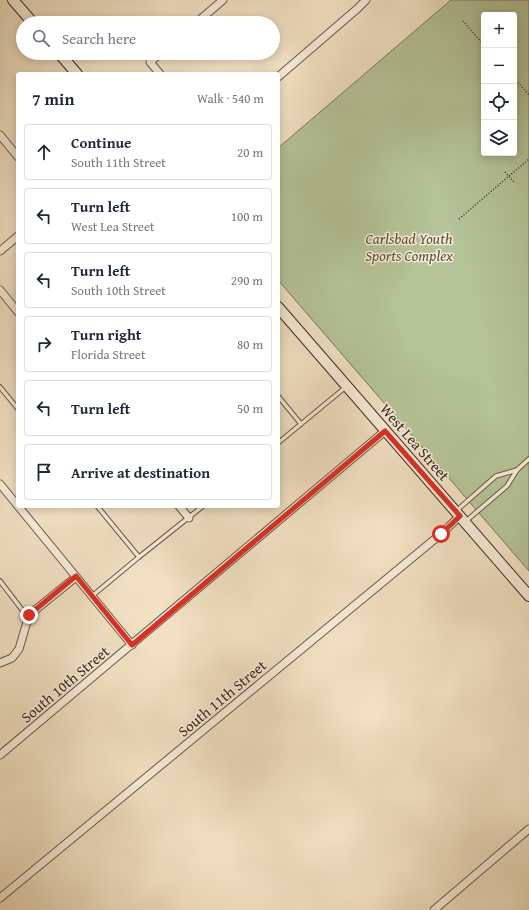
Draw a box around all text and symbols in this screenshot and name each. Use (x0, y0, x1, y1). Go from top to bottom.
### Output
map controls (481, 12, 517, 156)
button: + (481, 12, 517, 48)
search box (16, 16, 280, 60)
icon: search (30, 27, 52, 49)
text: Search here (62, 28, 136, 49)
button: − (481, 48, 517, 84)
button: locate (481, 84, 517, 120)
text: 7 min (32, 86, 74, 111)
text: Walk · 540 m (197, 89, 264, 108)
button: layers (481, 120, 517, 156)
text: Continue (71, 132, 132, 153)
icon: ahead (33, 141, 55, 163)
text: 20 m (237, 143, 263, 162)
text: South 11th Street (71, 153, 166, 172)
text: Turn left (71, 196, 130, 217)
icon: left (33, 205, 55, 227)
text: 100 m (231, 207, 263, 226)
text: West Lea Street (71, 217, 155, 236)
park label: Carlsbad Youth Sports Complex (365, 228, 453, 266)
text: Turn left (71, 260, 130, 281)
icon: left (33, 269, 55, 291)
text: 290 m (231, 271, 263, 290)
text: South 10th Street (71, 281, 166, 300)
text: Turn right (71, 324, 142, 345)
icon: right (33, 333, 55, 355)
text: 80 m (237, 335, 263, 354)
text: Florida Street (71, 345, 145, 364)
icon: left (33, 397, 55, 419)
text: Turn left (71, 398, 130, 419)
text: 50 m (237, 399, 263, 418)
street label: West Lea Street (375, 399, 455, 486)
icon: arrive (33, 461, 55, 483)
text: Arrive at destination (71, 462, 210, 483)
route start (432, 525, 450, 543)
route end (20, 606, 38, 624)
street label: South 10th Street (16, 640, 114, 727)
street label: South 11th Street (173, 654, 271, 741)

